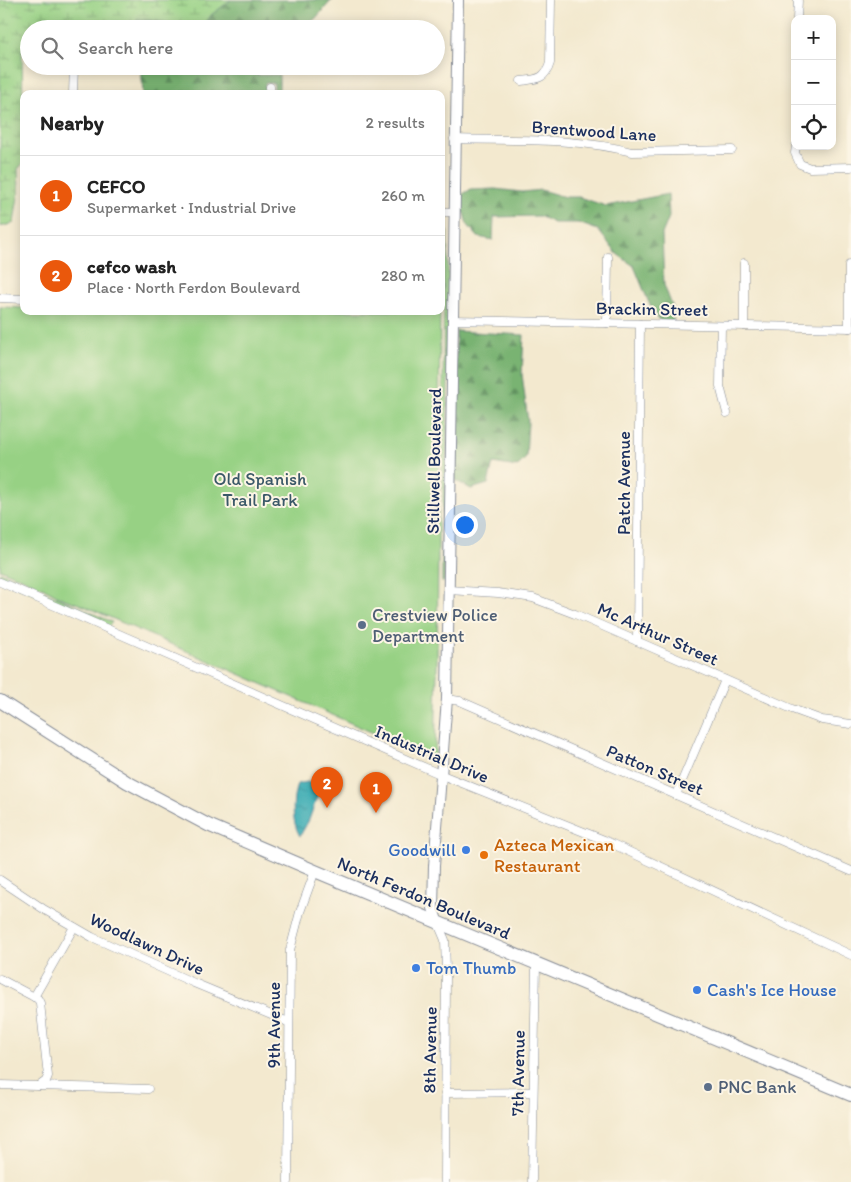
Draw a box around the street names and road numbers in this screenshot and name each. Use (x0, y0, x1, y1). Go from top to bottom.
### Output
street label: Brentwood Lane (531, 116, 657, 146)
street label: Brackin Street (596, 297, 709, 321)
street label: Stillwell Boulevard (422, 388, 446, 534)
street label: Patch Avenue (613, 431, 635, 535)
street label: Mc Arthur Street (594, 597, 722, 671)
street label: Industrial Drive (372, 720, 492, 788)
street label: Patton Street (603, 740, 707, 800)
street label: North Ferdon Boulevard (334, 852, 514, 945)
street label: Woodlawn Drive (86, 908, 208, 980)
street label: 9th Avenue (263, 982, 285, 1068)
street label: 8th Avenue (418, 1006, 442, 1094)
street label: 7th Avenue (506, 1030, 530, 1116)

